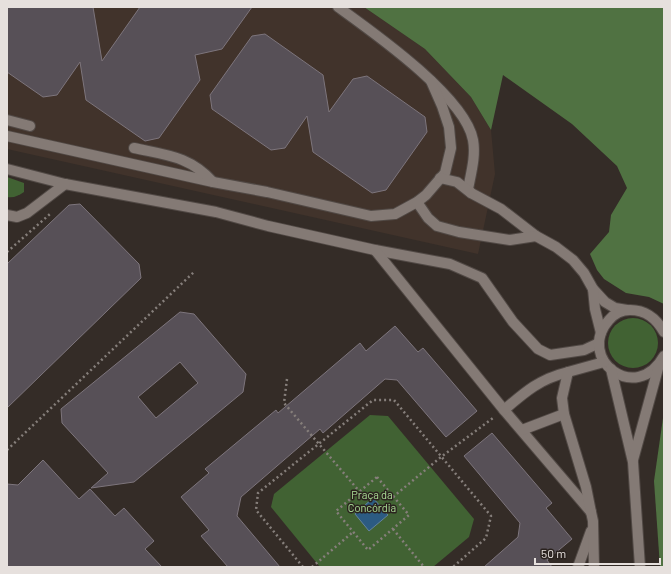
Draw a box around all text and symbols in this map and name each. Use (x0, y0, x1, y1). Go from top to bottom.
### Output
park label: Praça da Concórdia (348, 488, 396, 514)
scale bar (535, 540, 660, 566)
text: 50 m (541, 546, 566, 560)

